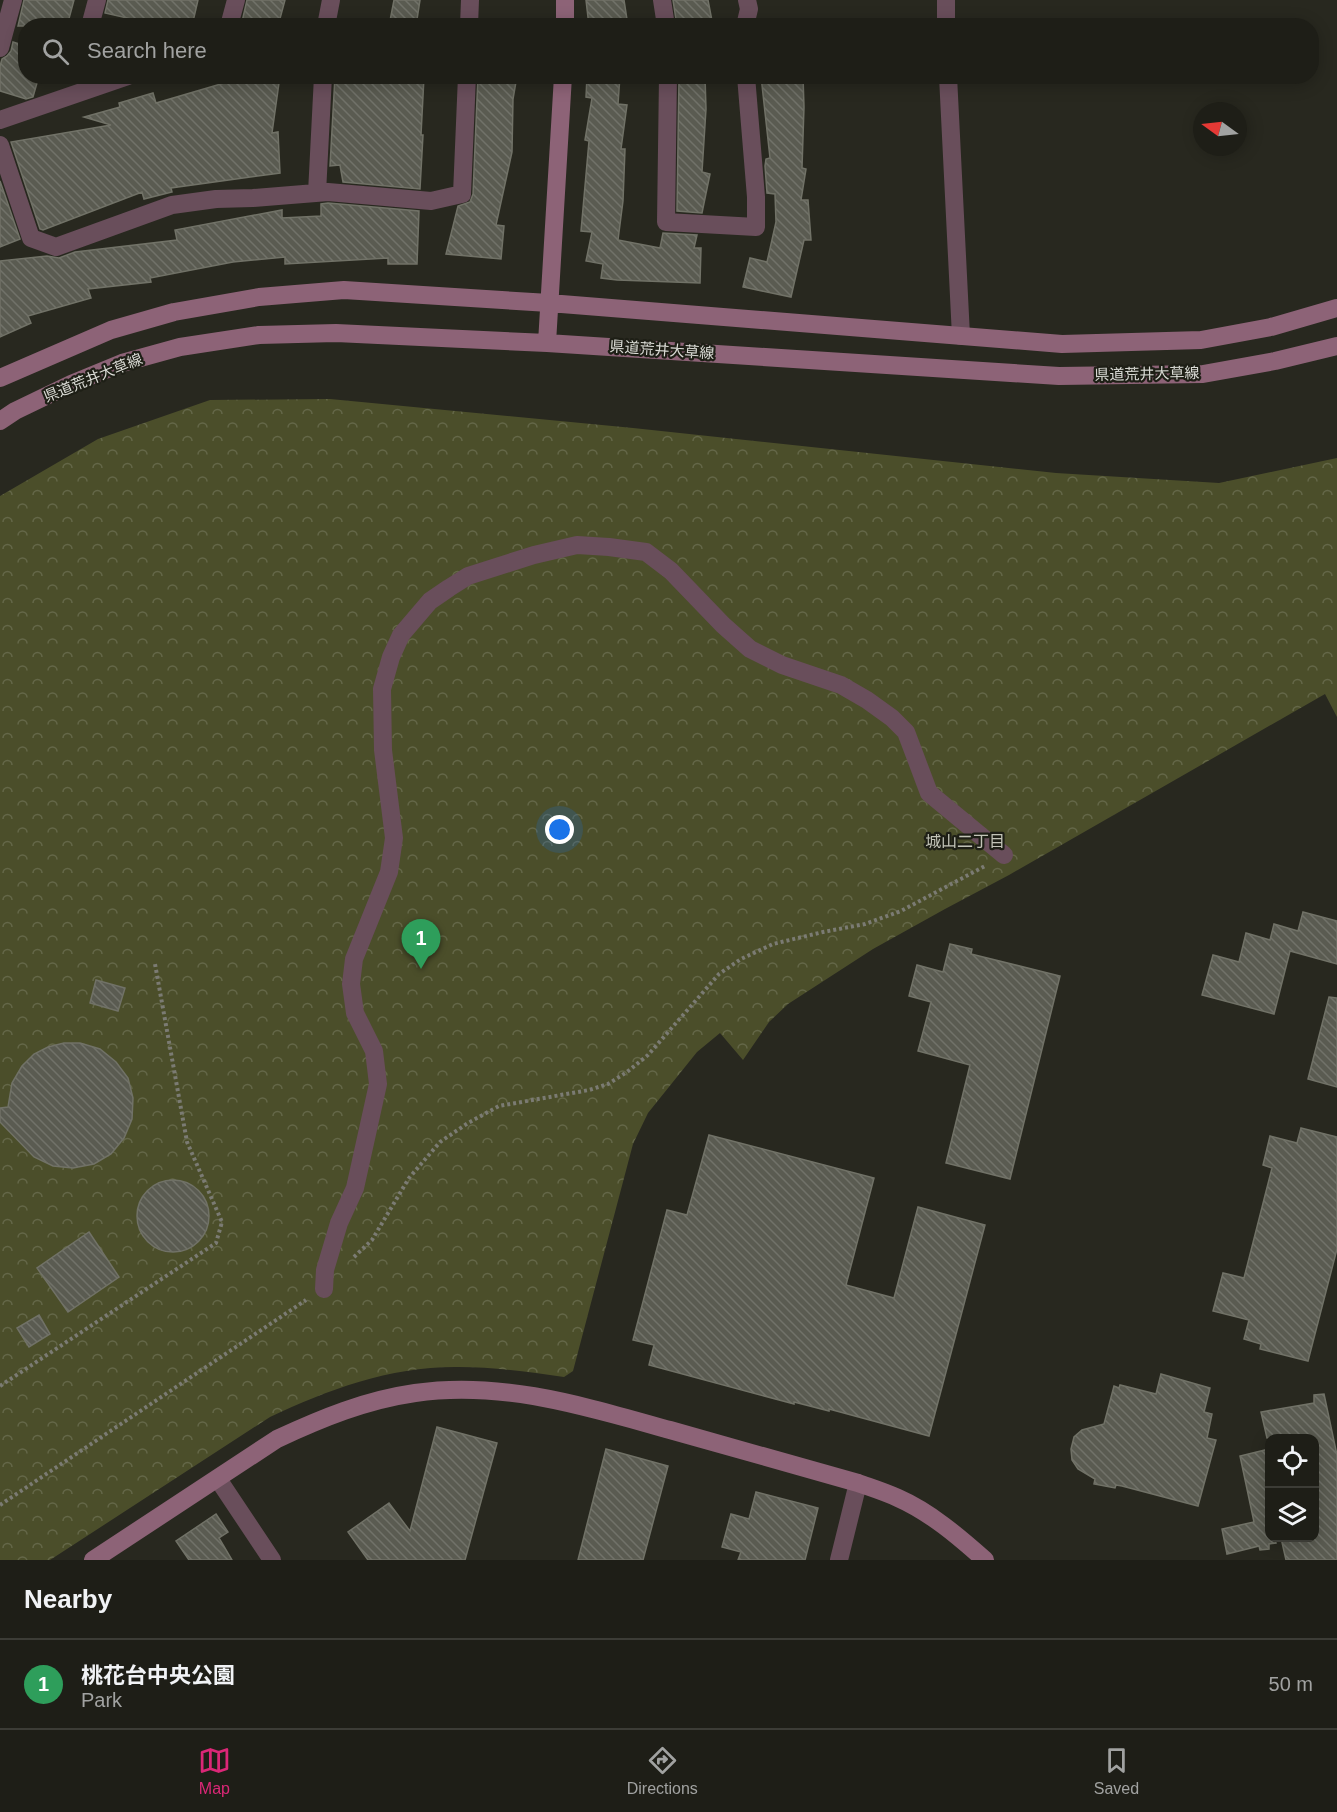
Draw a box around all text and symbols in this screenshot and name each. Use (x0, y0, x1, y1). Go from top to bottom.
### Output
search box (18, 18, 1319, 84)
icon: search (39, 35, 72, 68)
text: Search here (87, 38, 207, 63)
north arrow (1193, 102, 1247, 156)
street label: 県道荒井大草線 (609, 337, 715, 362)
street label: 県道荒井大草線 (41, 350, 145, 405)
street label: 県道荒井大草線 (1094, 364, 1200, 383)
your location (545, 815, 574, 844)
district label: 城山二丁目 (925, 833, 1005, 850)
pin: 1 (402, 920, 440, 969)
map controls (1265, 1434, 1319, 1542)
button: locate (1265, 1434, 1319, 1488)
button: layers (1265, 1488, 1319, 1542)
text: Nearby (24, 1584, 112, 1614)
text: 桃花台中央公園 (81, 1663, 235, 1688)
text: 1 (38, 1673, 49, 1695)
text: 50 m (1269, 1673, 1313, 1695)
text: Park (81, 1689, 122, 1711)
tab: Map (198, 1744, 231, 1798)
tab: Directions (627, 1744, 698, 1798)
tab: Saved (1094, 1744, 1139, 1798)

